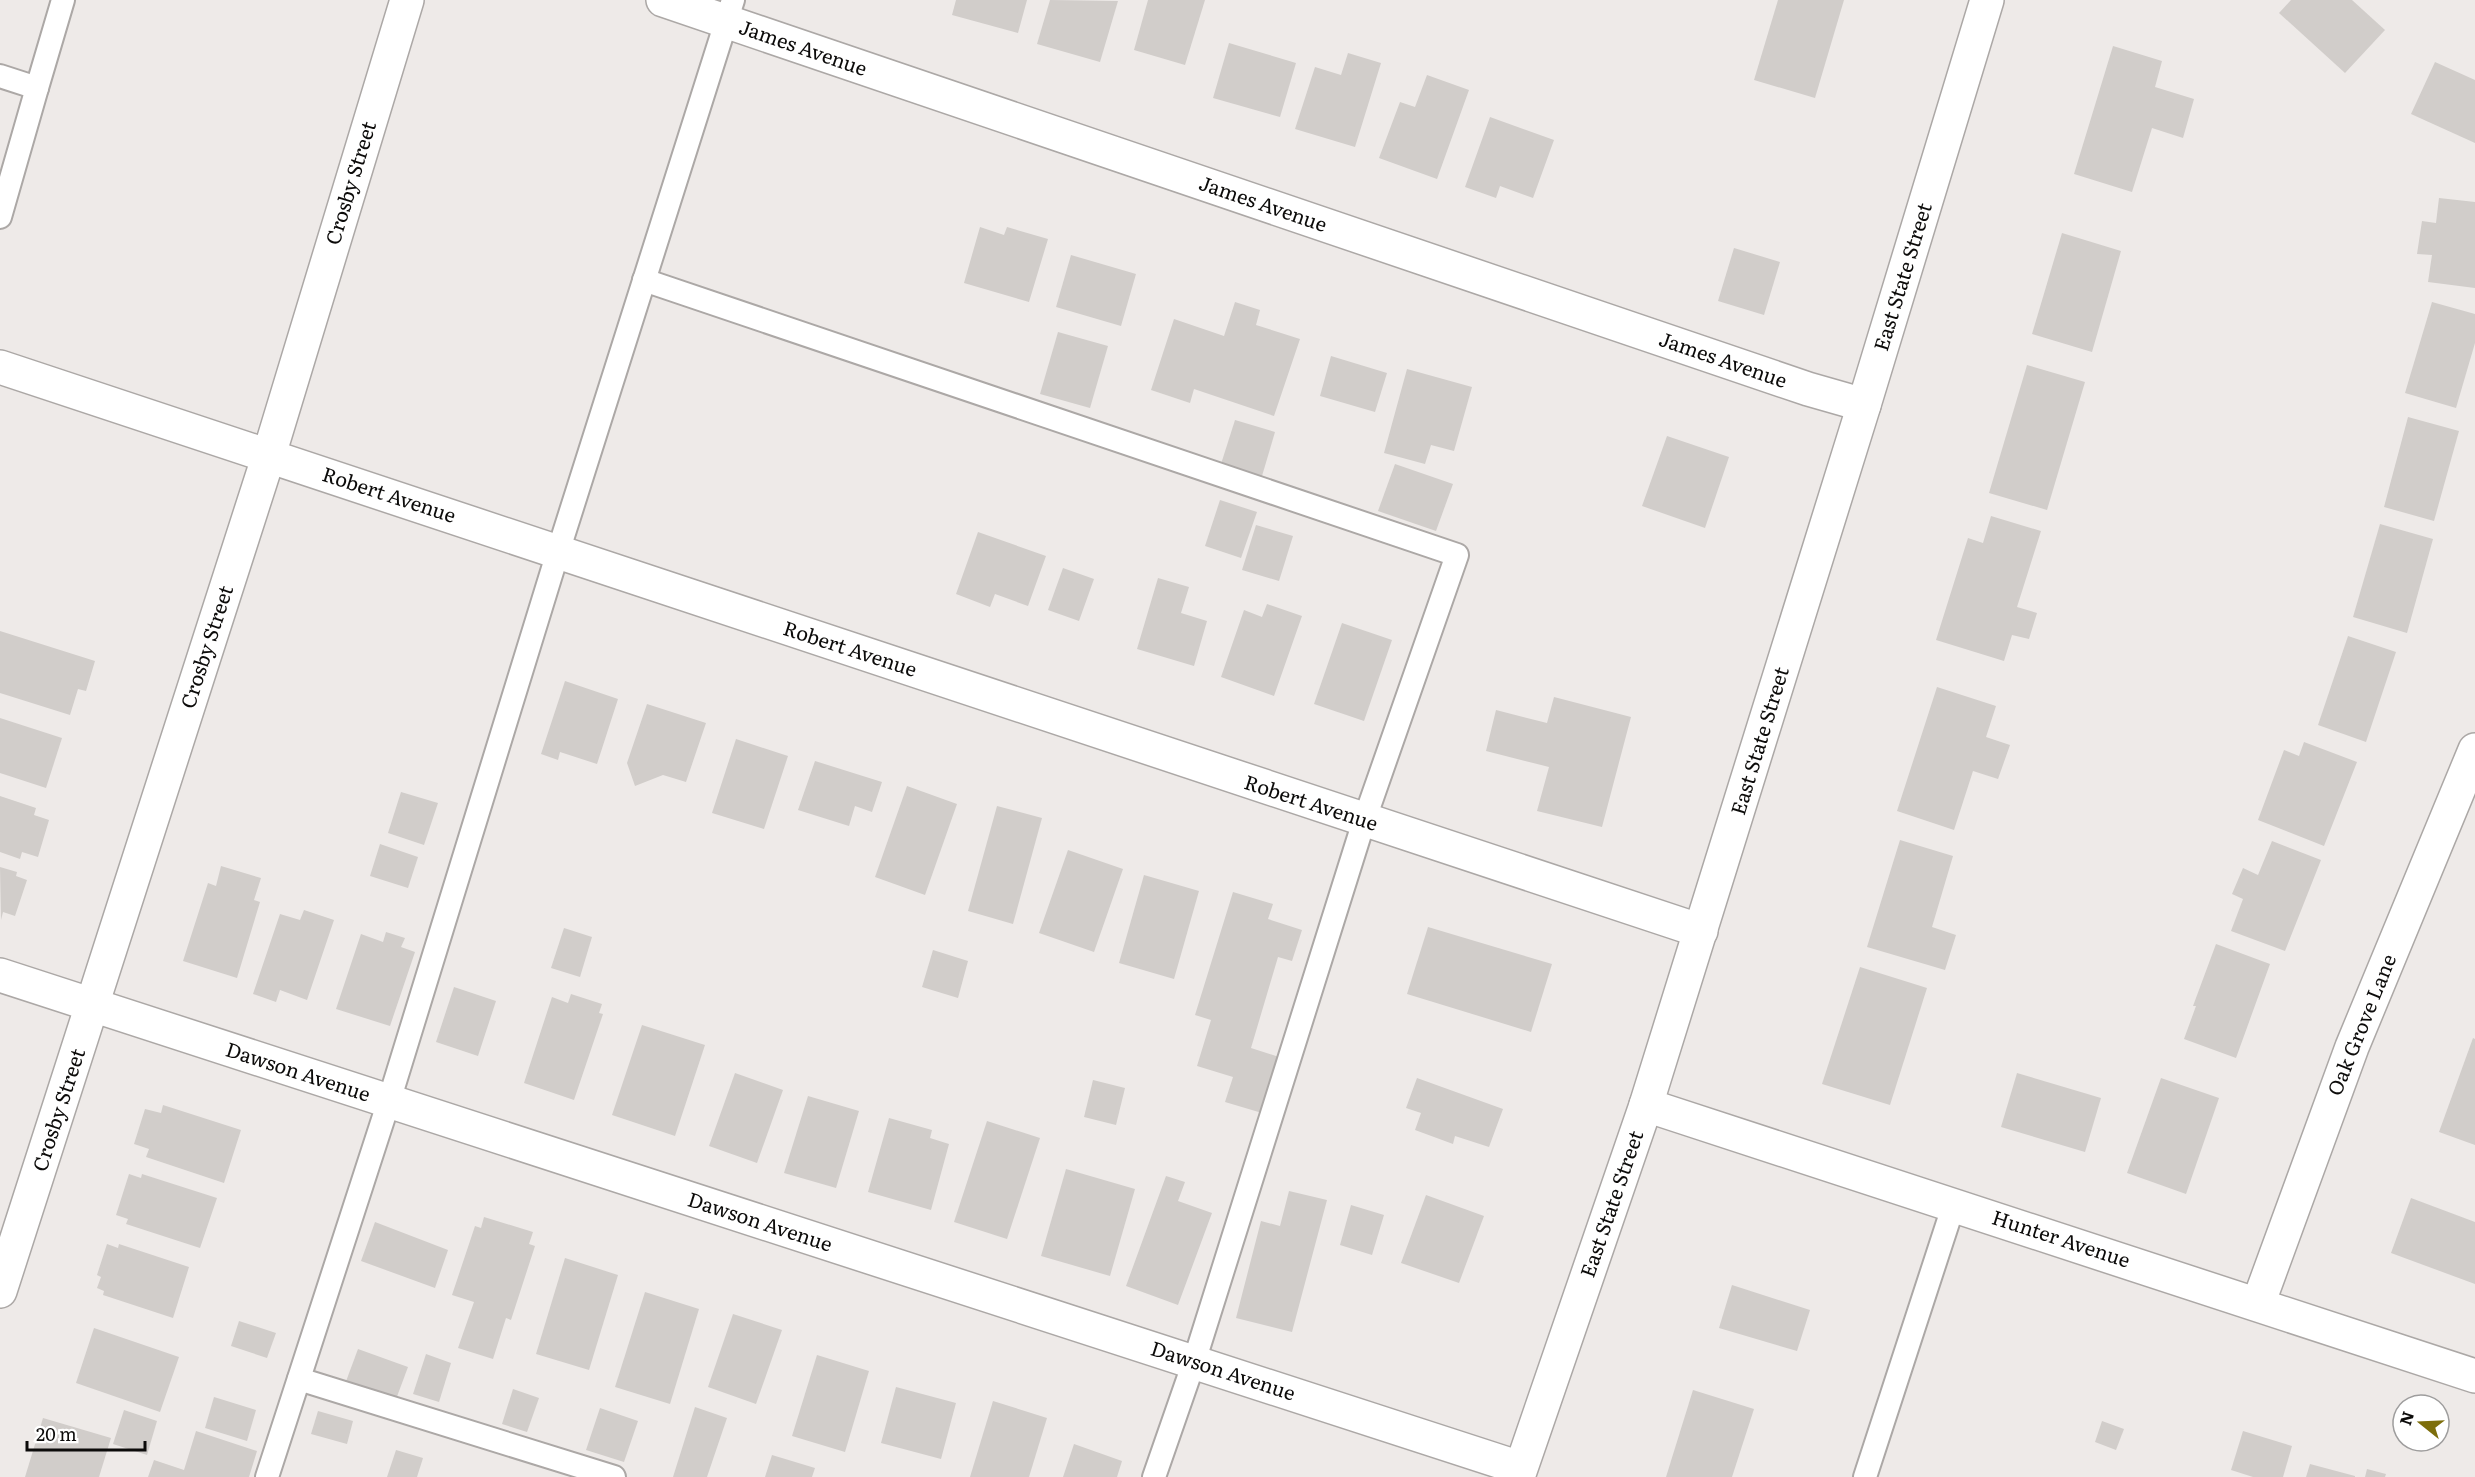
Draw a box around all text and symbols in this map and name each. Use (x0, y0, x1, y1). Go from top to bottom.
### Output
street label: James Avenue (736, 10, 872, 82)
street label: Crosby Street (316, 117, 382, 248)
street label: James Avenue (1196, 166, 1332, 238)
street label: East State Street (1864, 199, 1938, 354)
street label: James Avenue (1656, 322, 1792, 394)
street label: Robert Avenue (319, 457, 460, 529)
street label: Crosby Street (171, 581, 239, 712)
street label: Robert Avenue (780, 611, 921, 683)
street label: East State Street (1721, 663, 1795, 818)
street label: Robert Avenue (1241, 765, 1382, 837)
street label: Oak Grove Lane (2318, 949, 2402, 1100)
street label: Dawson Avenue (222, 1033, 375, 1108)
street label: Crosby Street (23, 1044, 91, 1175)
street label: East State Street (1571, 1126, 1649, 1281)
street label: Dawson Avenue (684, 1183, 837, 1258)
street label: Hunter Avenue (1989, 1201, 2135, 1274)
street label: Dawson Avenue (1147, 1332, 1300, 1407)
north arrow (2391, 1393, 2451, 1453)
text: N (2392, 1408, 2419, 1428)
scale bar (27, 1414, 146, 1452)
text: 20 m (36, 1420, 77, 1447)

